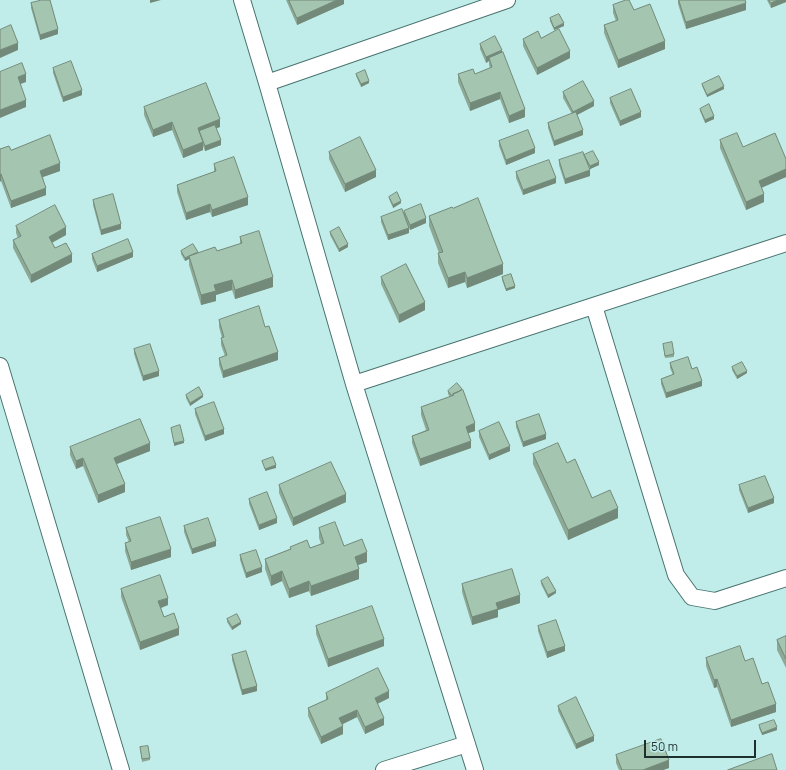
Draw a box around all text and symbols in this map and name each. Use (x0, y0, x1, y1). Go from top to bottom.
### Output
scale bar (646, 732, 758, 758)
text: 50 m (651, 738, 678, 755)

